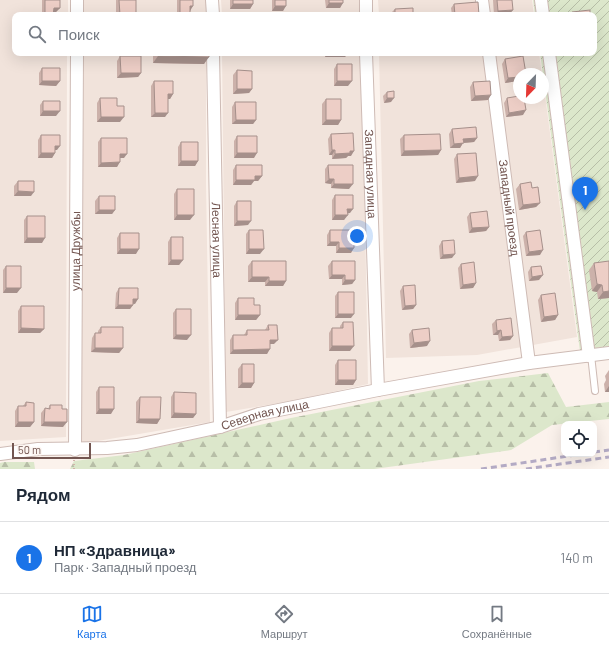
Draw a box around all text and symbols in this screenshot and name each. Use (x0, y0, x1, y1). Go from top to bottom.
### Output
search box (12, 12, 597, 56)
icon: search (26, 23, 48, 45)
text: Поиск (58, 25, 100, 43)
north arrow (513, 68, 549, 104)
street label: Западная улица (363, 129, 380, 219)
street label: Западный проезд (497, 159, 523, 257)
pin: 1 (572, 177, 598, 210)
street label: Лесная улица (210, 202, 225, 278)
street label: улица Дружбы (68, 211, 83, 291)
your location (347, 226, 367, 246)
street label: Северная улица (219, 396, 310, 432)
map controls (561, 421, 597, 457)
button: locate (561, 421, 597, 457)
scale bar (12, 441, 91, 460)
text: 50 m (18, 443, 41, 456)
text: Рядом (16, 484, 71, 504)
text: НП «Здравница» (54, 541, 176, 559)
text: 1 (27, 550, 31, 566)
text: 140 m (561, 550, 593, 566)
text: Парк · Западный проезд (54, 559, 196, 575)
tab: Карта (77, 603, 107, 640)
tab: Маршрут (261, 603, 308, 640)
tab: Сохранённые (462, 603, 532, 640)

